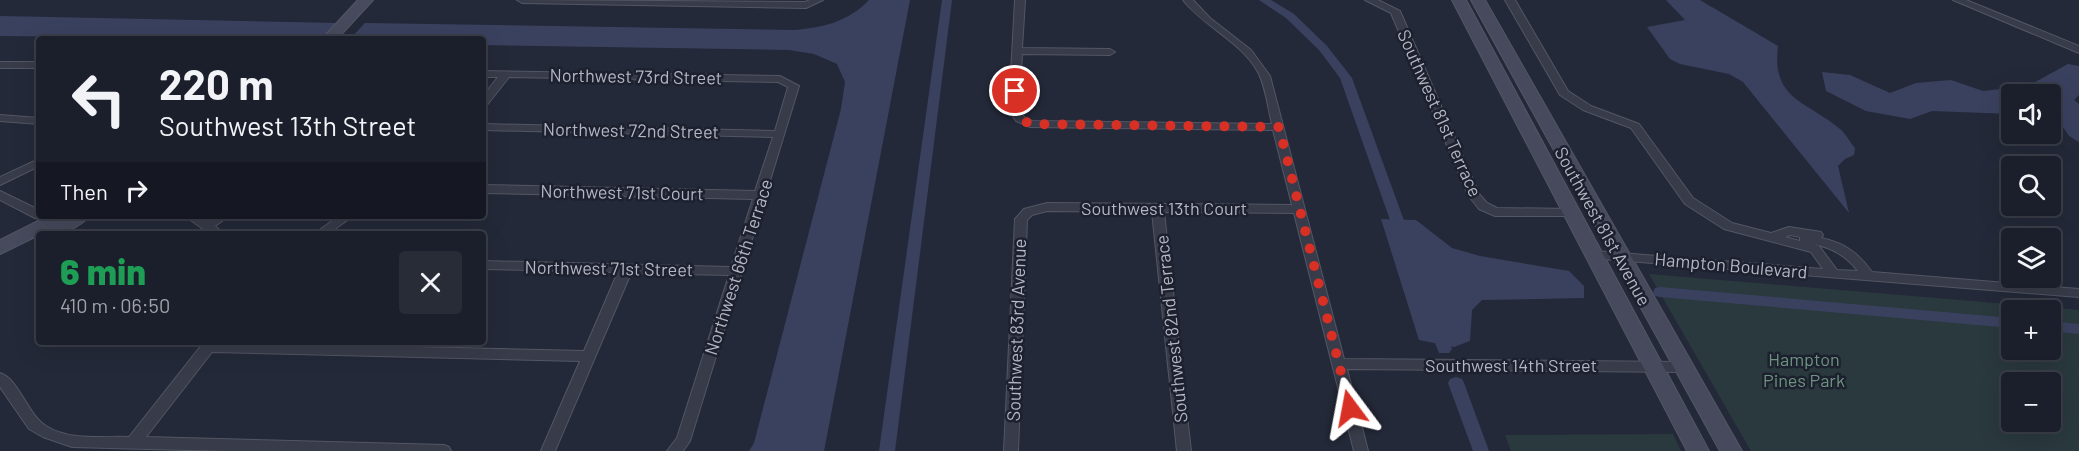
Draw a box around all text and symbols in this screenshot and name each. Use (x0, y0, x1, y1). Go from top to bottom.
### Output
street label: Southwest 81st Terrace (1393, 26, 1487, 200)
text: 220 m (159, 58, 273, 108)
icon: left (60, 60, 138, 138)
street label: Northwest 73rd Street (550, 63, 722, 89)
pin (989, 65, 1040, 116)
icon: arrive (998, 74, 1031, 107)
map controls (2001, 84, 2061, 432)
button: sound (2001, 84, 2061, 144)
text: Southwest 13th Street (159, 109, 416, 141)
street label: Northwest 72nd Street (543, 117, 719, 143)
street label: Southwest 81st Avenue (1550, 143, 1656, 309)
button: search (2001, 156, 2061, 216)
icon: right (120, 174, 153, 207)
street label: Northwest 66th Terrace (699, 176, 777, 358)
text: Then (60, 178, 108, 204)
street label: Northwest 71st Court (540, 180, 704, 204)
street label: Southwest 13th Court (1081, 197, 1247, 219)
button: layers (2001, 228, 2061, 288)
street label: Southwest 82nd Terrace (1150, 234, 1192, 424)
street label: Southwest 83rd Avenue (1002, 238, 1030, 422)
street label: Hampton Boulevard (1654, 247, 1808, 283)
text: 6 min (60, 249, 146, 292)
button: close (399, 251, 462, 314)
street label: Northwest 71st Street (525, 256, 693, 280)
text: 410 m · 06:50 (60, 293, 170, 317)
button: + (2001, 300, 2061, 360)
park label: Hampton Pines Park (1763, 348, 1845, 391)
street label: Southwest 14th Street (1425, 354, 1597, 376)
button: − (2001, 372, 2061, 432)
position arrow (1318, 376, 1382, 440)

